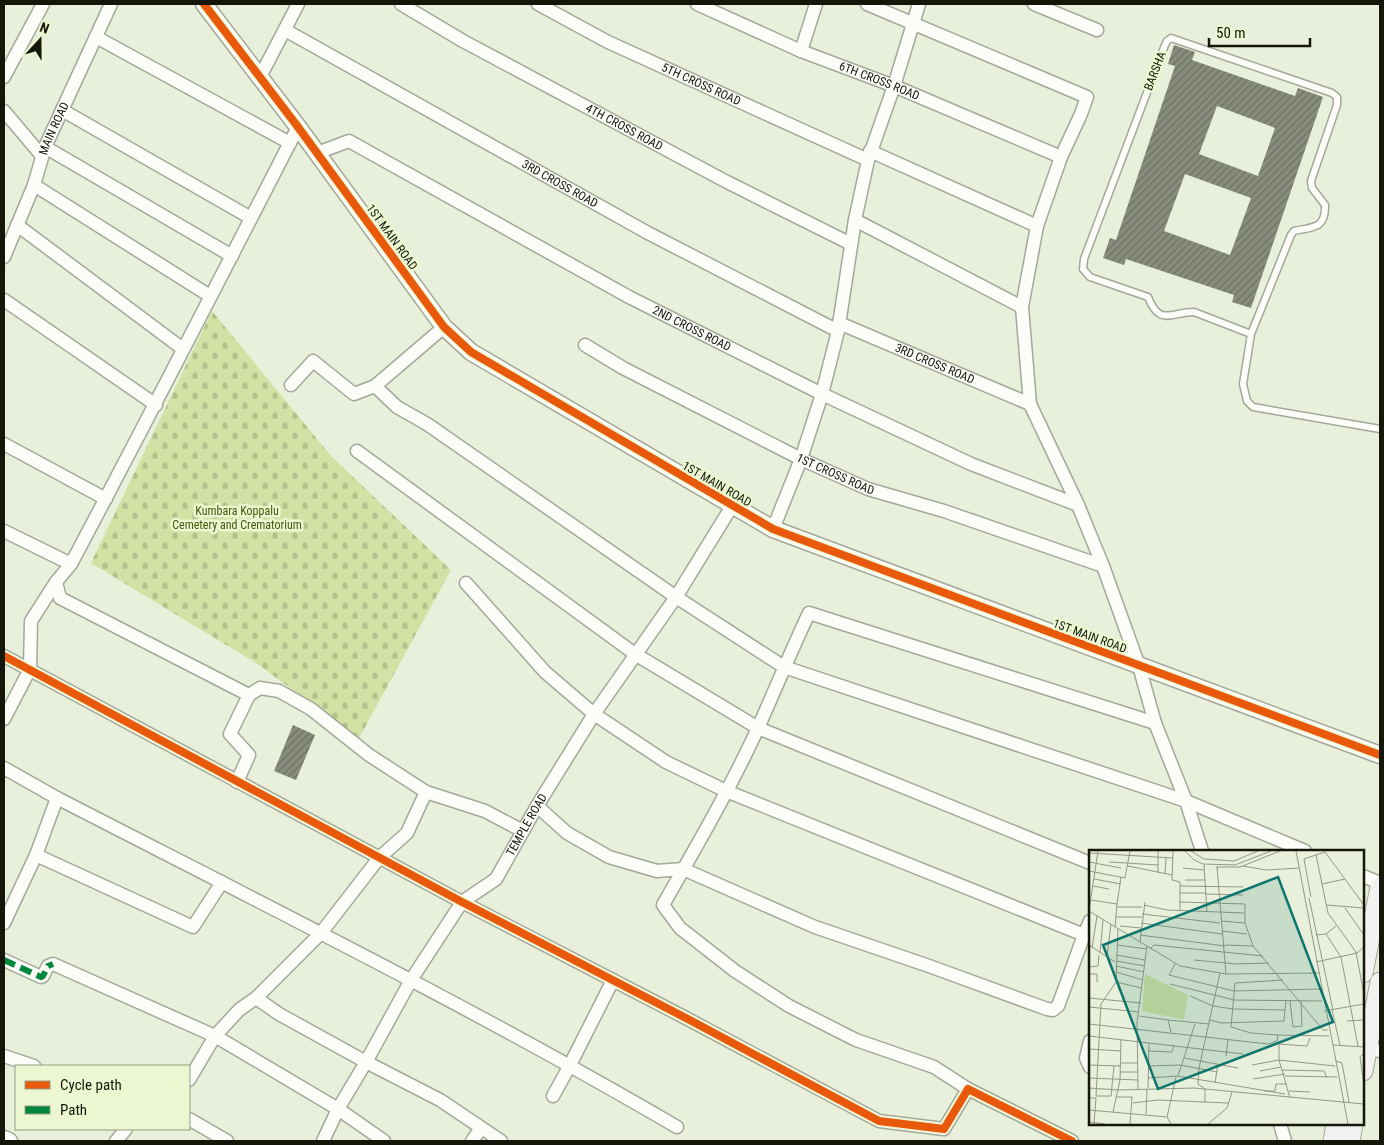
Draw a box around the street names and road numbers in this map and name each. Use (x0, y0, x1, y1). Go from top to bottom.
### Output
street label: BARSHA (1141, 49, 1169, 92)
street label: 6TH CROSS ROAD (837, 59, 922, 103)
street label: 5TH CROSS ROAD (659, 60, 743, 108)
street label: MAIN ROAD (36, 100, 72, 156)
street label: 4TH CROSS ROAD (583, 101, 665, 153)
street label: 3RD CROSS ROAD (519, 157, 600, 211)
street label: 1ST MAIN ROAD (364, 202, 421, 273)
street label: 2ND CROSS ROAD (650, 303, 733, 354)
street label: 3RD CROSS ROAD (893, 341, 977, 387)
street label: 1ST CROSS ROAD (794, 451, 876, 497)
street label: 1ST MAIN ROAD (680, 459, 754, 509)
street label: 1ST MAIN ROAD (1051, 616, 1129, 656)
street label: TEMPLE ROAD (503, 791, 550, 859)

